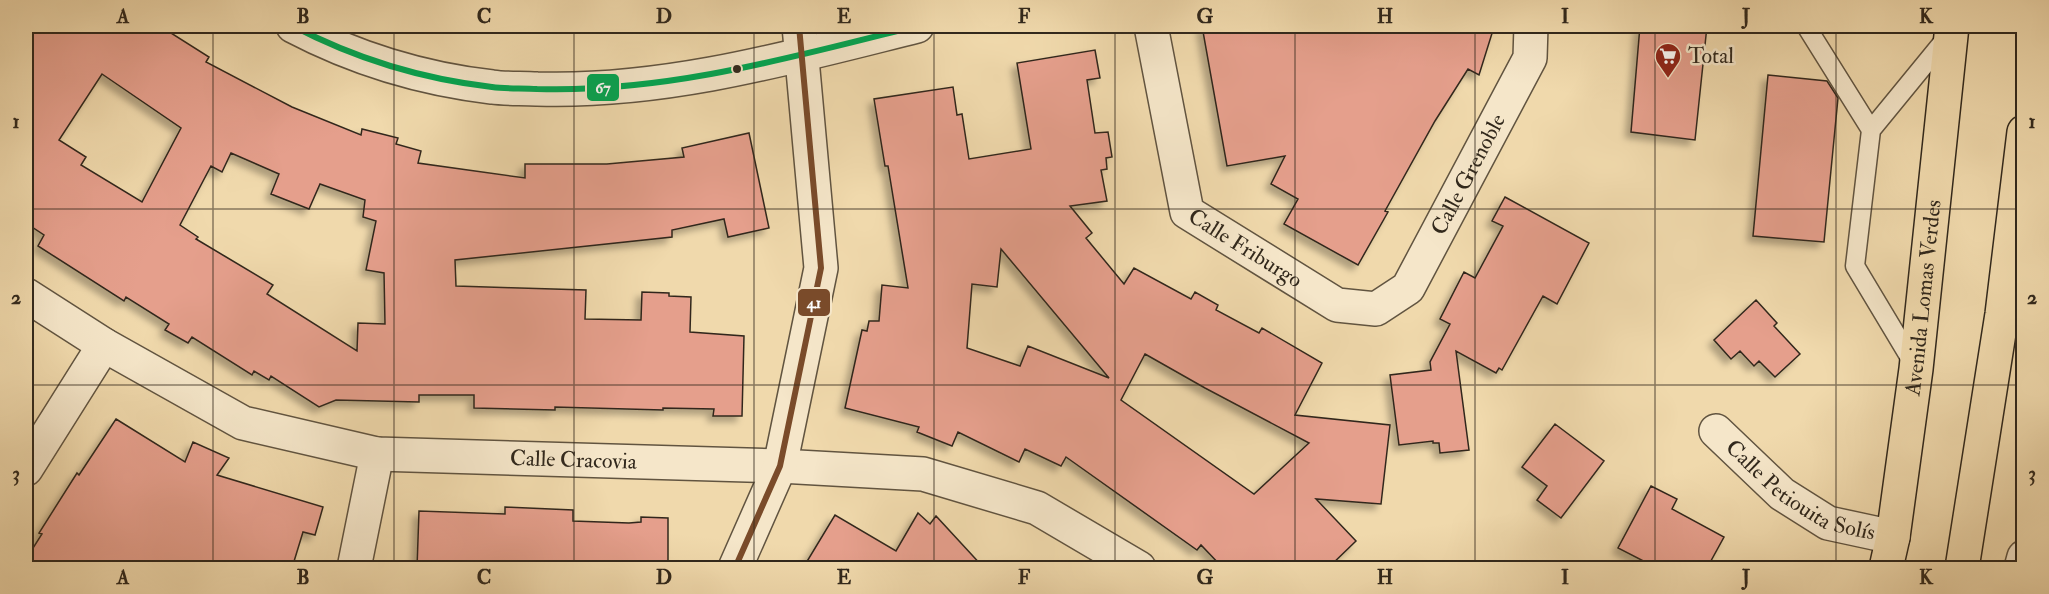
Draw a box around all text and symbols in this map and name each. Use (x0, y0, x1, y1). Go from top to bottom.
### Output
text: A (116, 4, 130, 29)
text: B (296, 4, 310, 29)
text: C (477, 4, 491, 29)
text: D (656, 4, 672, 29)
text: E (837, 4, 852, 29)
text: F (1018, 4, 1031, 29)
text: G (1197, 4, 1214, 29)
text: H (1377, 4, 1393, 29)
text: I (1561, 4, 1569, 29)
text: J (1741, 4, 1750, 29)
text: K (1919, 4, 1934, 29)
supermarket icon: Total (1653, 41, 1683, 79)
place label: Total (1688, 42, 1734, 70)
unlabelled marker (731, 63, 743, 75)
line badge: 67 (586, 73, 620, 102)
text: 67 (595, 78, 611, 98)
text: 1 (12, 109, 20, 134)
street label: Calle Grenoble (1425, 109, 1512, 240)
text: 1 (2028, 109, 2036, 134)
street label: Avenida Lomas Verdes (1898, 198, 1948, 399)
street label: Calle Friburgo (1183, 202, 1307, 294)
text: 2 (11, 285, 21, 310)
text: 2 (2027, 285, 2037, 310)
line badge: 41 (797, 288, 831, 317)
text: 41 (806, 293, 821, 313)
street label: Calle Petiouita Solís (1720, 434, 1878, 547)
street label: Calle Cracovia (510, 444, 638, 476)
text: 3 (12, 461, 20, 486)
text: 3 (2028, 461, 2036, 486)
text: A (116, 565, 130, 590)
text: B (296, 565, 310, 590)
text: C (477, 565, 491, 590)
text: D (656, 565, 672, 590)
text: E (837, 565, 852, 590)
text: F (1018, 565, 1031, 590)
text: G (1197, 565, 1214, 590)
text: H (1377, 565, 1393, 590)
text: I (1561, 565, 1569, 590)
text: J (1741, 565, 1750, 590)
text: K (1919, 565, 1934, 590)

